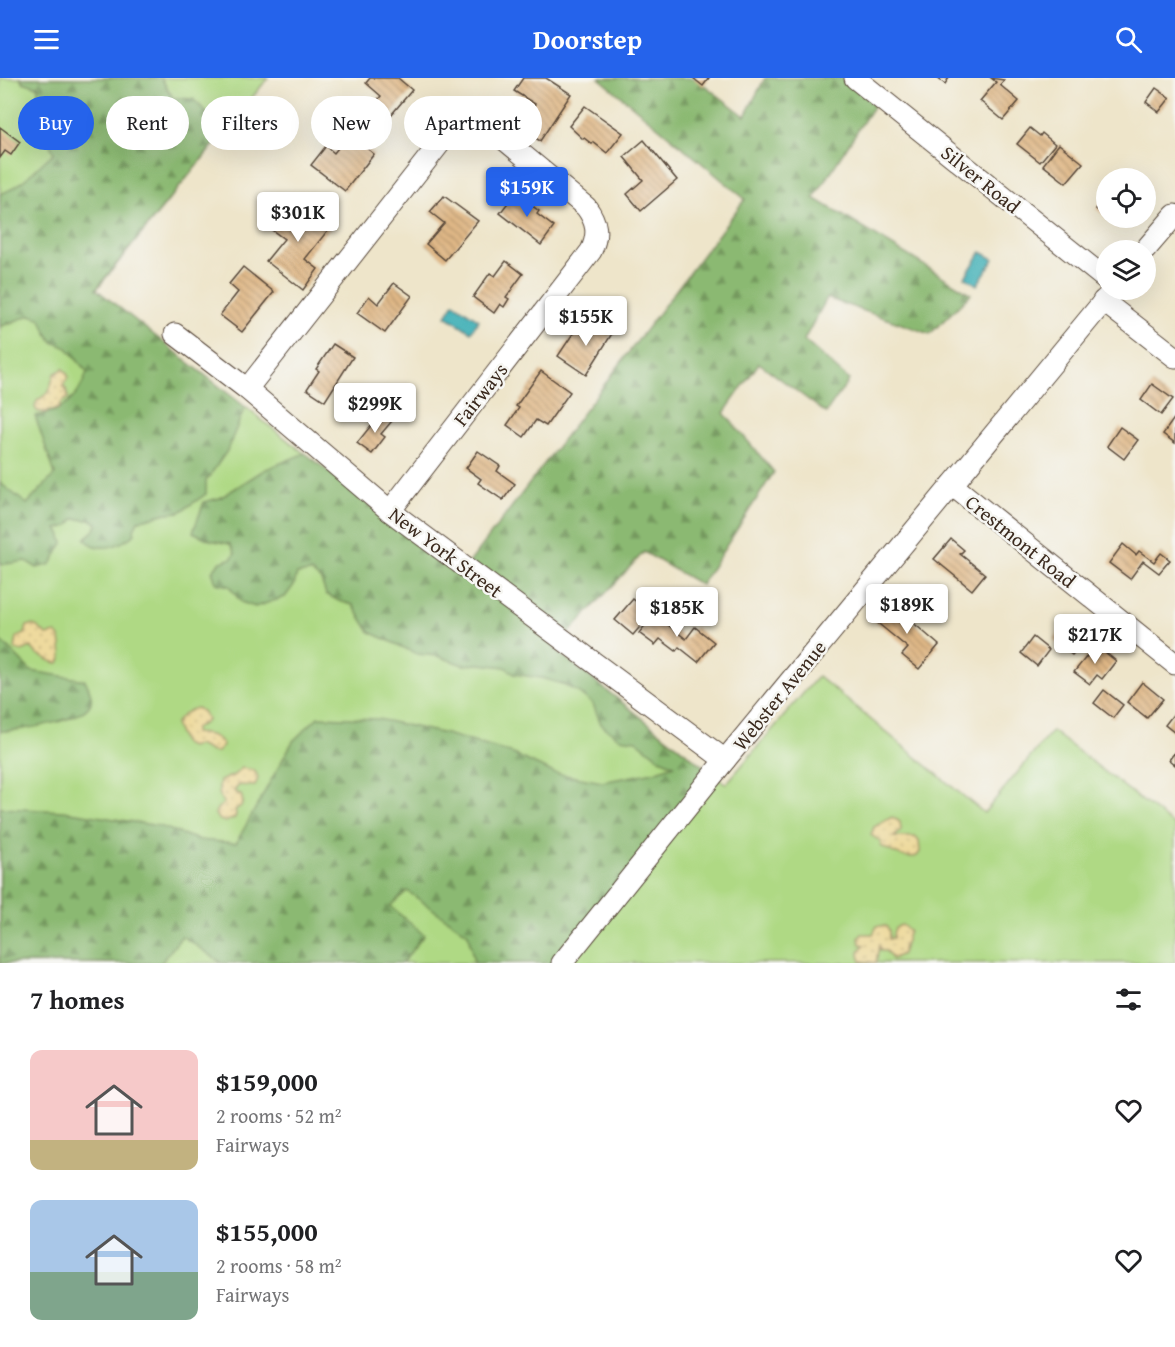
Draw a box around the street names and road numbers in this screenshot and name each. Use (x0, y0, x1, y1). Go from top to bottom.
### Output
street label: Silver Road (935, 138, 1027, 220)
street label: Fairways (446, 356, 514, 432)
street label: Crestmont Road (960, 487, 1083, 595)
street label: New York Street (383, 500, 509, 604)
street label: Webster Avenue (725, 634, 833, 756)

